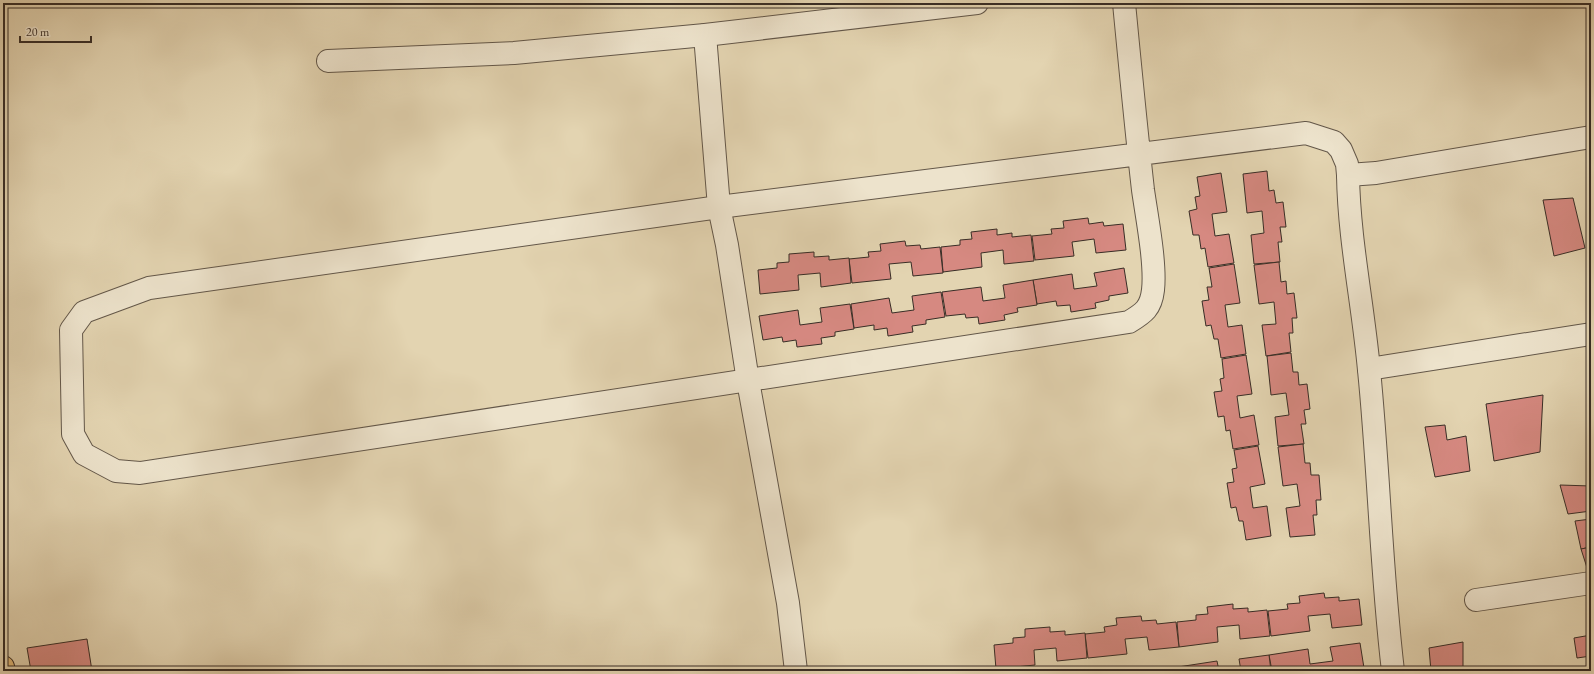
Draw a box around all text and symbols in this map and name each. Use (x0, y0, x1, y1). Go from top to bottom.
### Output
scale bar (20, 18, 91, 44)
text: 20 m (26, 24, 50, 40)

